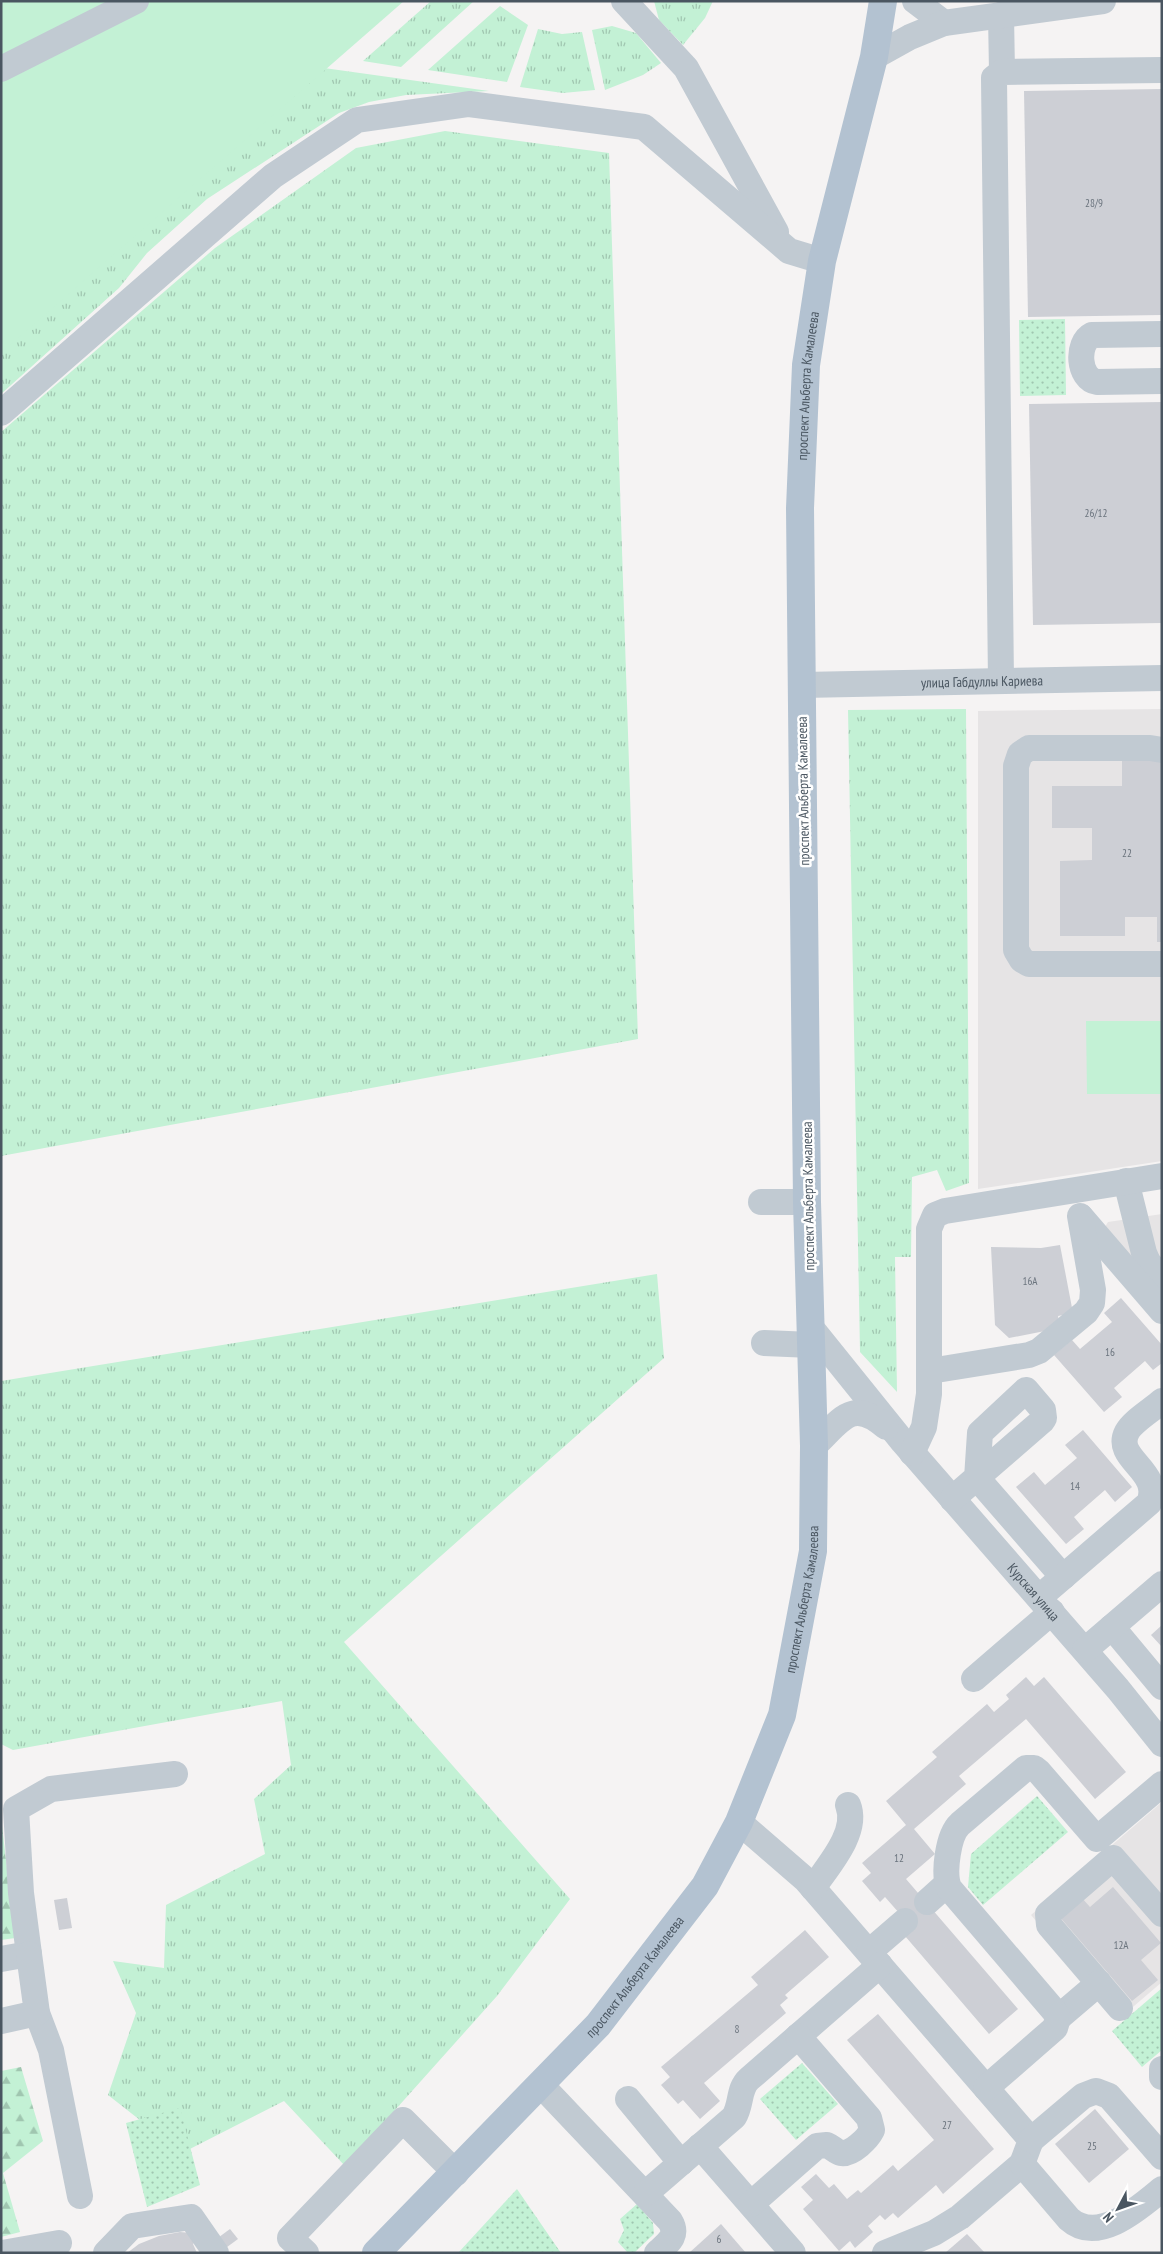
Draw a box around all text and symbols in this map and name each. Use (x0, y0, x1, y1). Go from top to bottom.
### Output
house number: 28/9 (1085, 196, 1103, 210)
street label: проспект Альберта Камалеева (793, 310, 823, 461)
house number: 26/12 (1084, 506, 1108, 520)
street label: улица Габдуллы Кариева (921, 671, 1043, 692)
street label: проспект Альберта Камалеева (793, 716, 813, 866)
house number: 22 (1122, 846, 1132, 860)
street label: проспект Альберта Камалеева (798, 1121, 818, 1271)
house number: 16А (1022, 1274, 1038, 1288)
house number: 16 (1105, 1345, 1115, 1359)
house number: 14 (1070, 1479, 1080, 1493)
street label: проспект Альберта Камалеева (781, 1526, 822, 1675)
street label: Курская улица (1003, 1559, 1064, 1625)
house number: 12 (894, 1851, 904, 1865)
street label: проспект Альберта Камалеева (582, 1912, 688, 2041)
house number: 12А (1113, 1938, 1129, 1952)
house number: 8 (735, 2022, 740, 2036)
house number: 27 (942, 2118, 952, 2132)
house number: 25 (1087, 2139, 1097, 2153)
north arrow (1093, 2184, 1143, 2234)
text: N (1099, 2209, 1117, 2226)
house number: 6 (717, 2232, 722, 2246)

